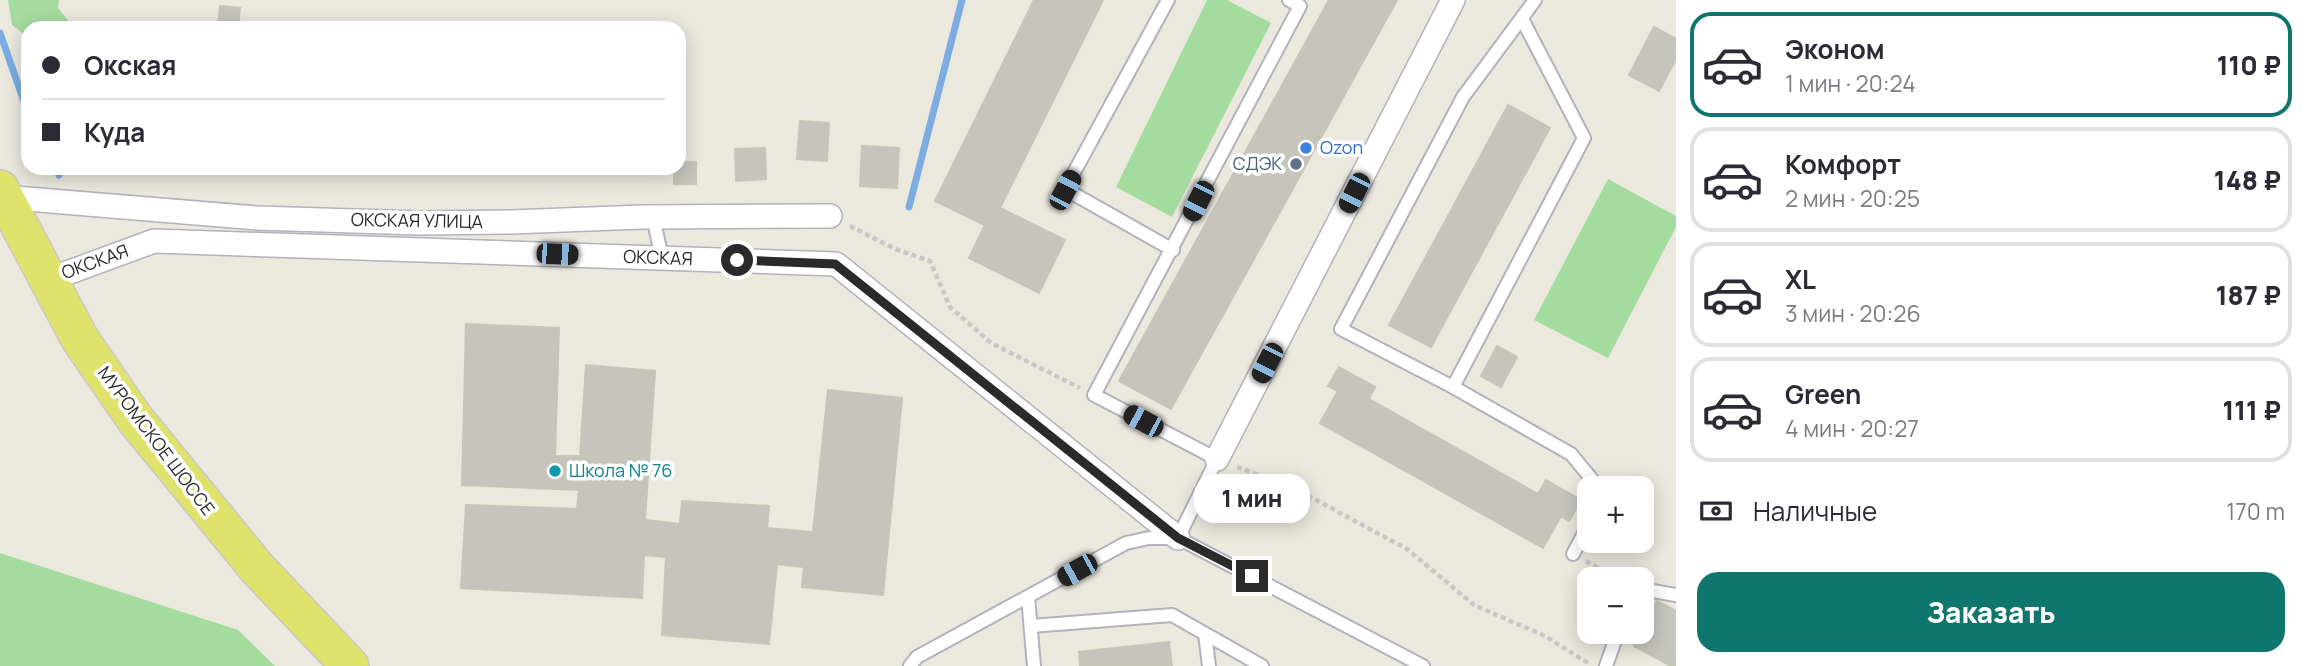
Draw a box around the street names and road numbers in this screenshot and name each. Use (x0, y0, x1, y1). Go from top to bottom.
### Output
street label: ОКСКАЯ УЛИЦА (351, 207, 484, 233)
street label: ОКСКАЯ (58, 238, 131, 284)
street label: ОКСКАЯ (623, 244, 693, 270)
street label: МУРОМСКОЕ ШОССЕ (93, 361, 221, 520)

